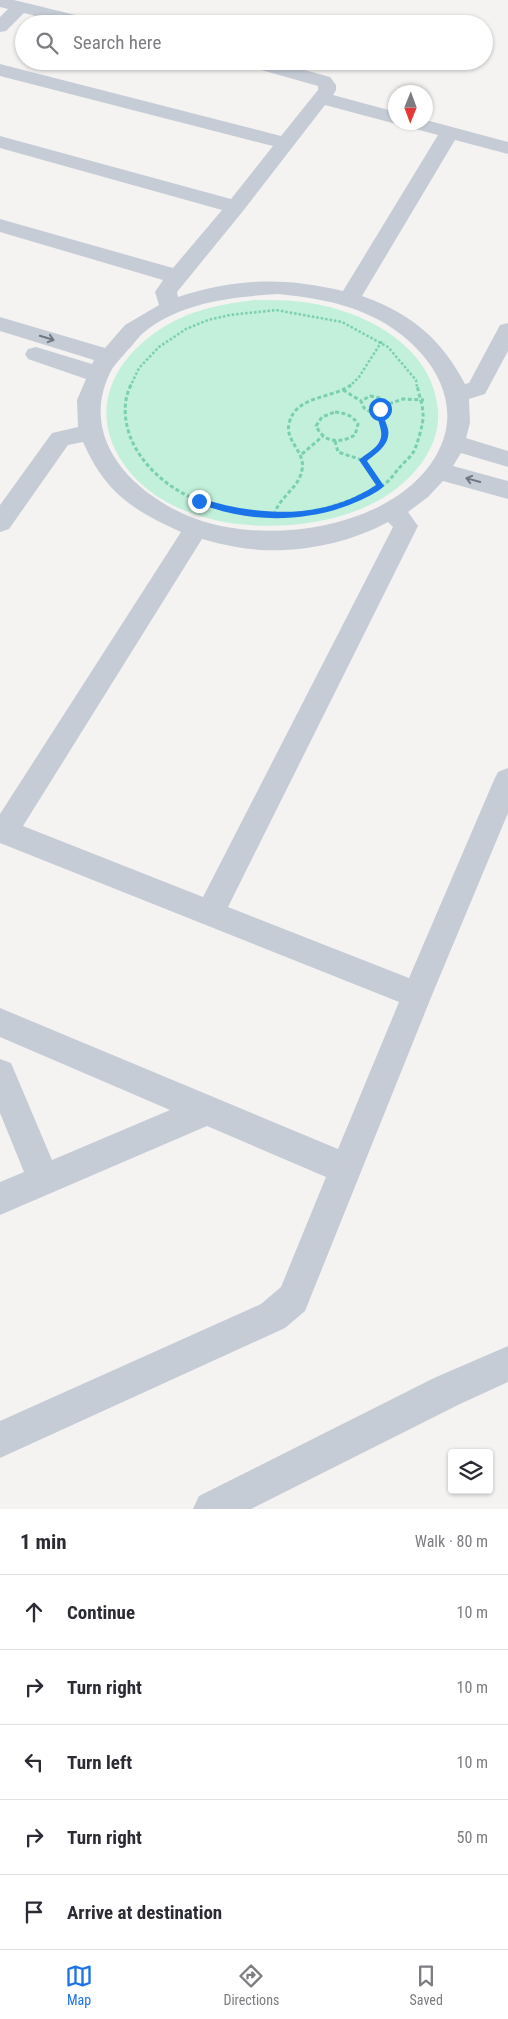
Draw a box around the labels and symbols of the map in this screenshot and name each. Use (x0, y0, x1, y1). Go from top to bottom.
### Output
north arrow (388, 85, 433, 130)
one-way arrow (38, 334, 54, 343)
route start (369, 398, 392, 421)
one-way arrow (466, 475, 482, 485)
route end (188, 490, 211, 513)

